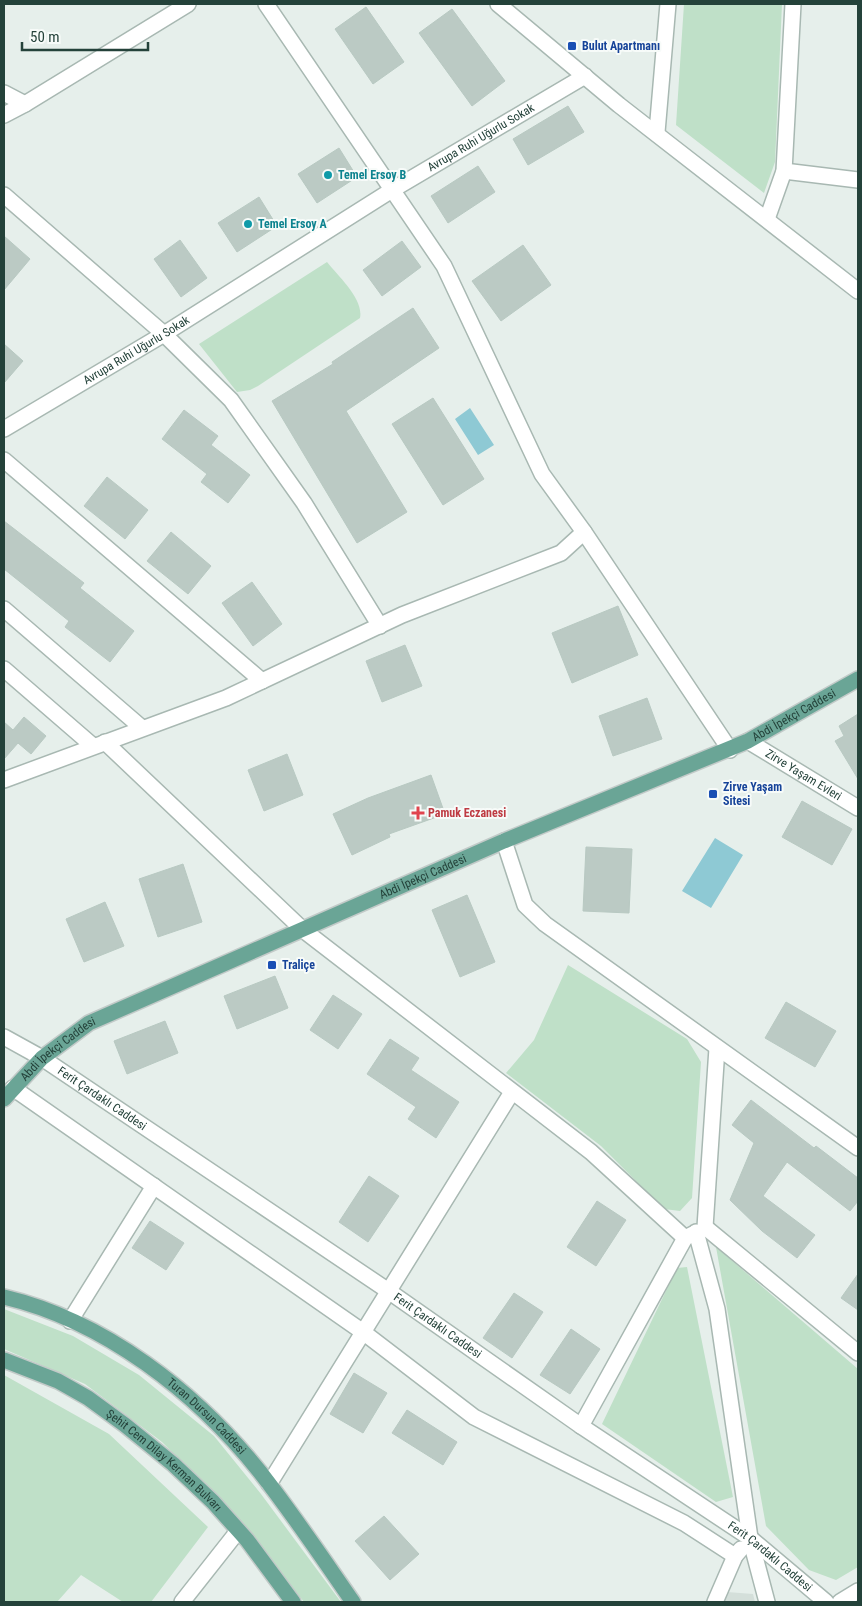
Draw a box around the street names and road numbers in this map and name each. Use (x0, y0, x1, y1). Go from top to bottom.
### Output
street label: Avrupa Ruhi Uğurlu Sokak (425, 100, 537, 174)
street label: Avrupa Ruhi Uğurlu Sokak (81, 312, 192, 387)
street label: Abdi İpekçi Caddesi (750, 686, 838, 744)
street label: Zirve Yaşam Evleri (763, 746, 844, 803)
street label: Abdi İpekçi Caddesi (377, 851, 468, 902)
street label: Abdi İpekçi Caddesi (17, 1014, 98, 1084)
street label: Ferit Çardaklı Caddesi (55, 1064, 149, 1133)
street label: Ferit Çardaklı Caddesi (391, 1290, 484, 1361)
street label: Turan Dursun Caddesi (164, 1375, 249, 1457)
street label: Şehit Cem Dilay Kerman Bulvarı (104, 1407, 225, 1514)
street label: Ferit Çardaklı Caddesi (725, 1518, 815, 1594)

